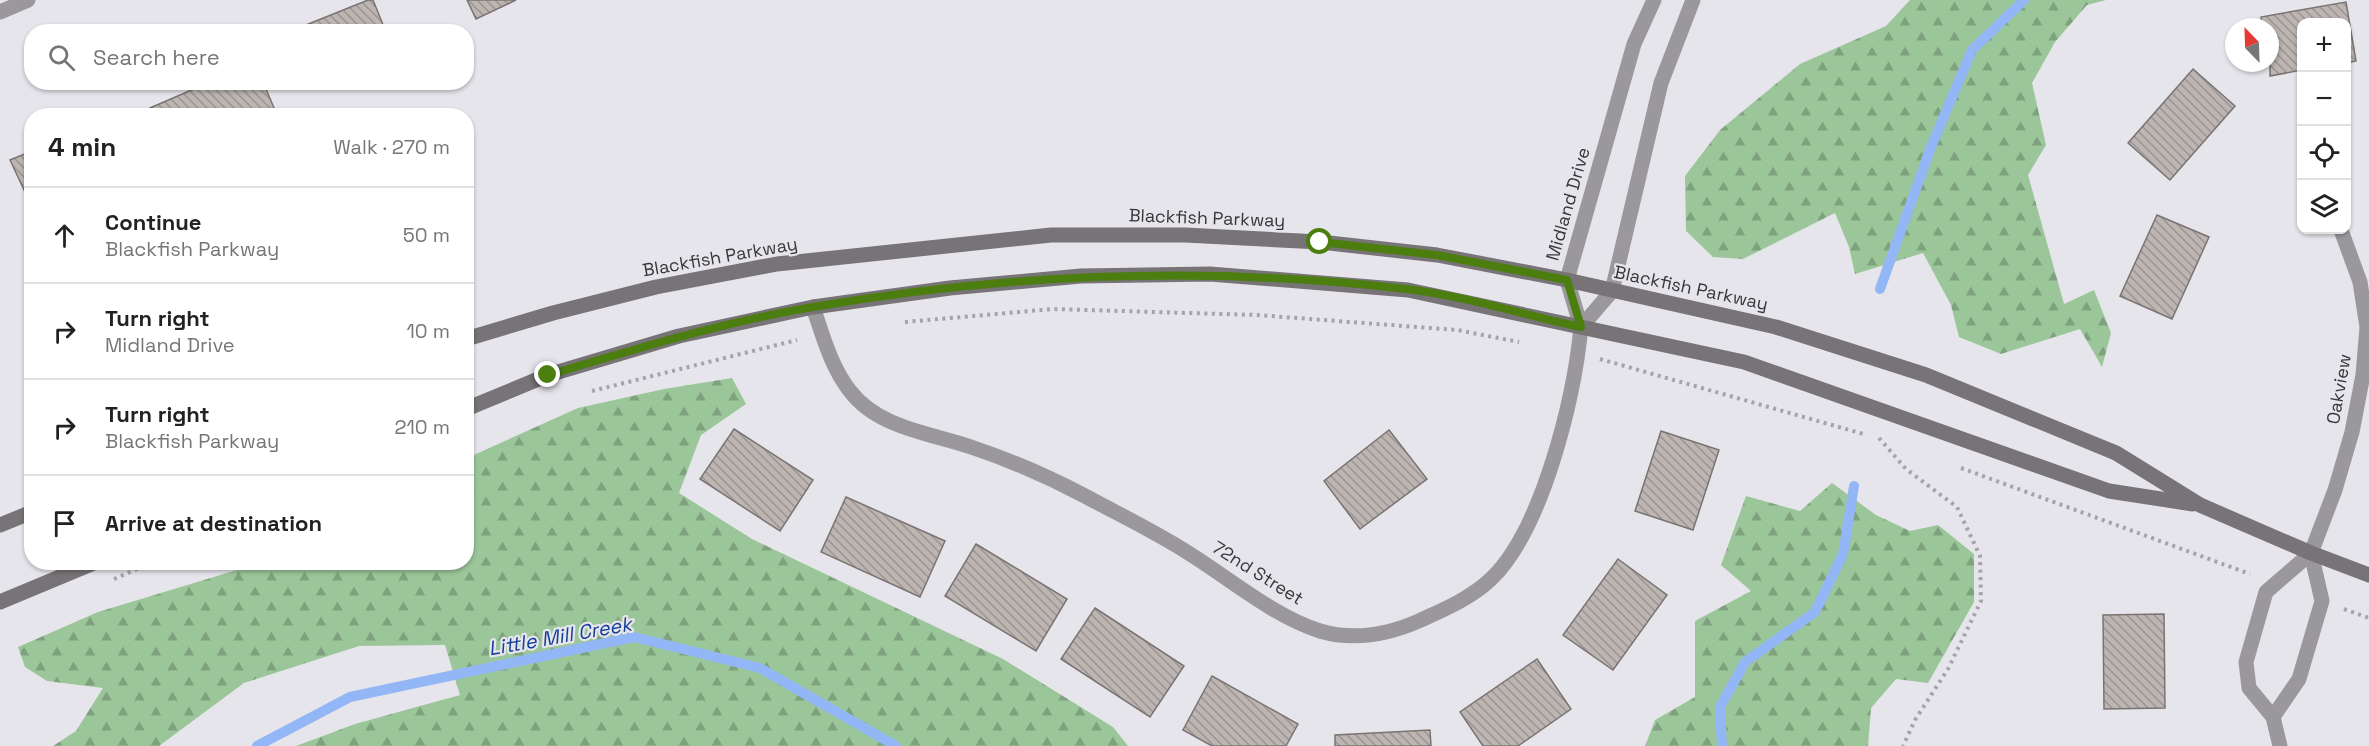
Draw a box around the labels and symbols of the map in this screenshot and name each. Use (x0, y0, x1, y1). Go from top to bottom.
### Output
north arrow (2225, 18, 2279, 72)
street label: Midland Drive (1540, 145, 1595, 263)
street label: Blackfish Parkway (1128, 203, 1286, 232)
route start (1306, 228, 1332, 254)
street label: Blackfish Parkway (641, 232, 799, 281)
street label: Blackfish Parkway (1612, 260, 1770, 315)
street label: Oakview (2321, 352, 2356, 426)
route end (534, 361, 560, 387)
street label: 72nd Street (1208, 536, 1308, 610)
water label: Little Mill Creek (486, 610, 636, 661)

